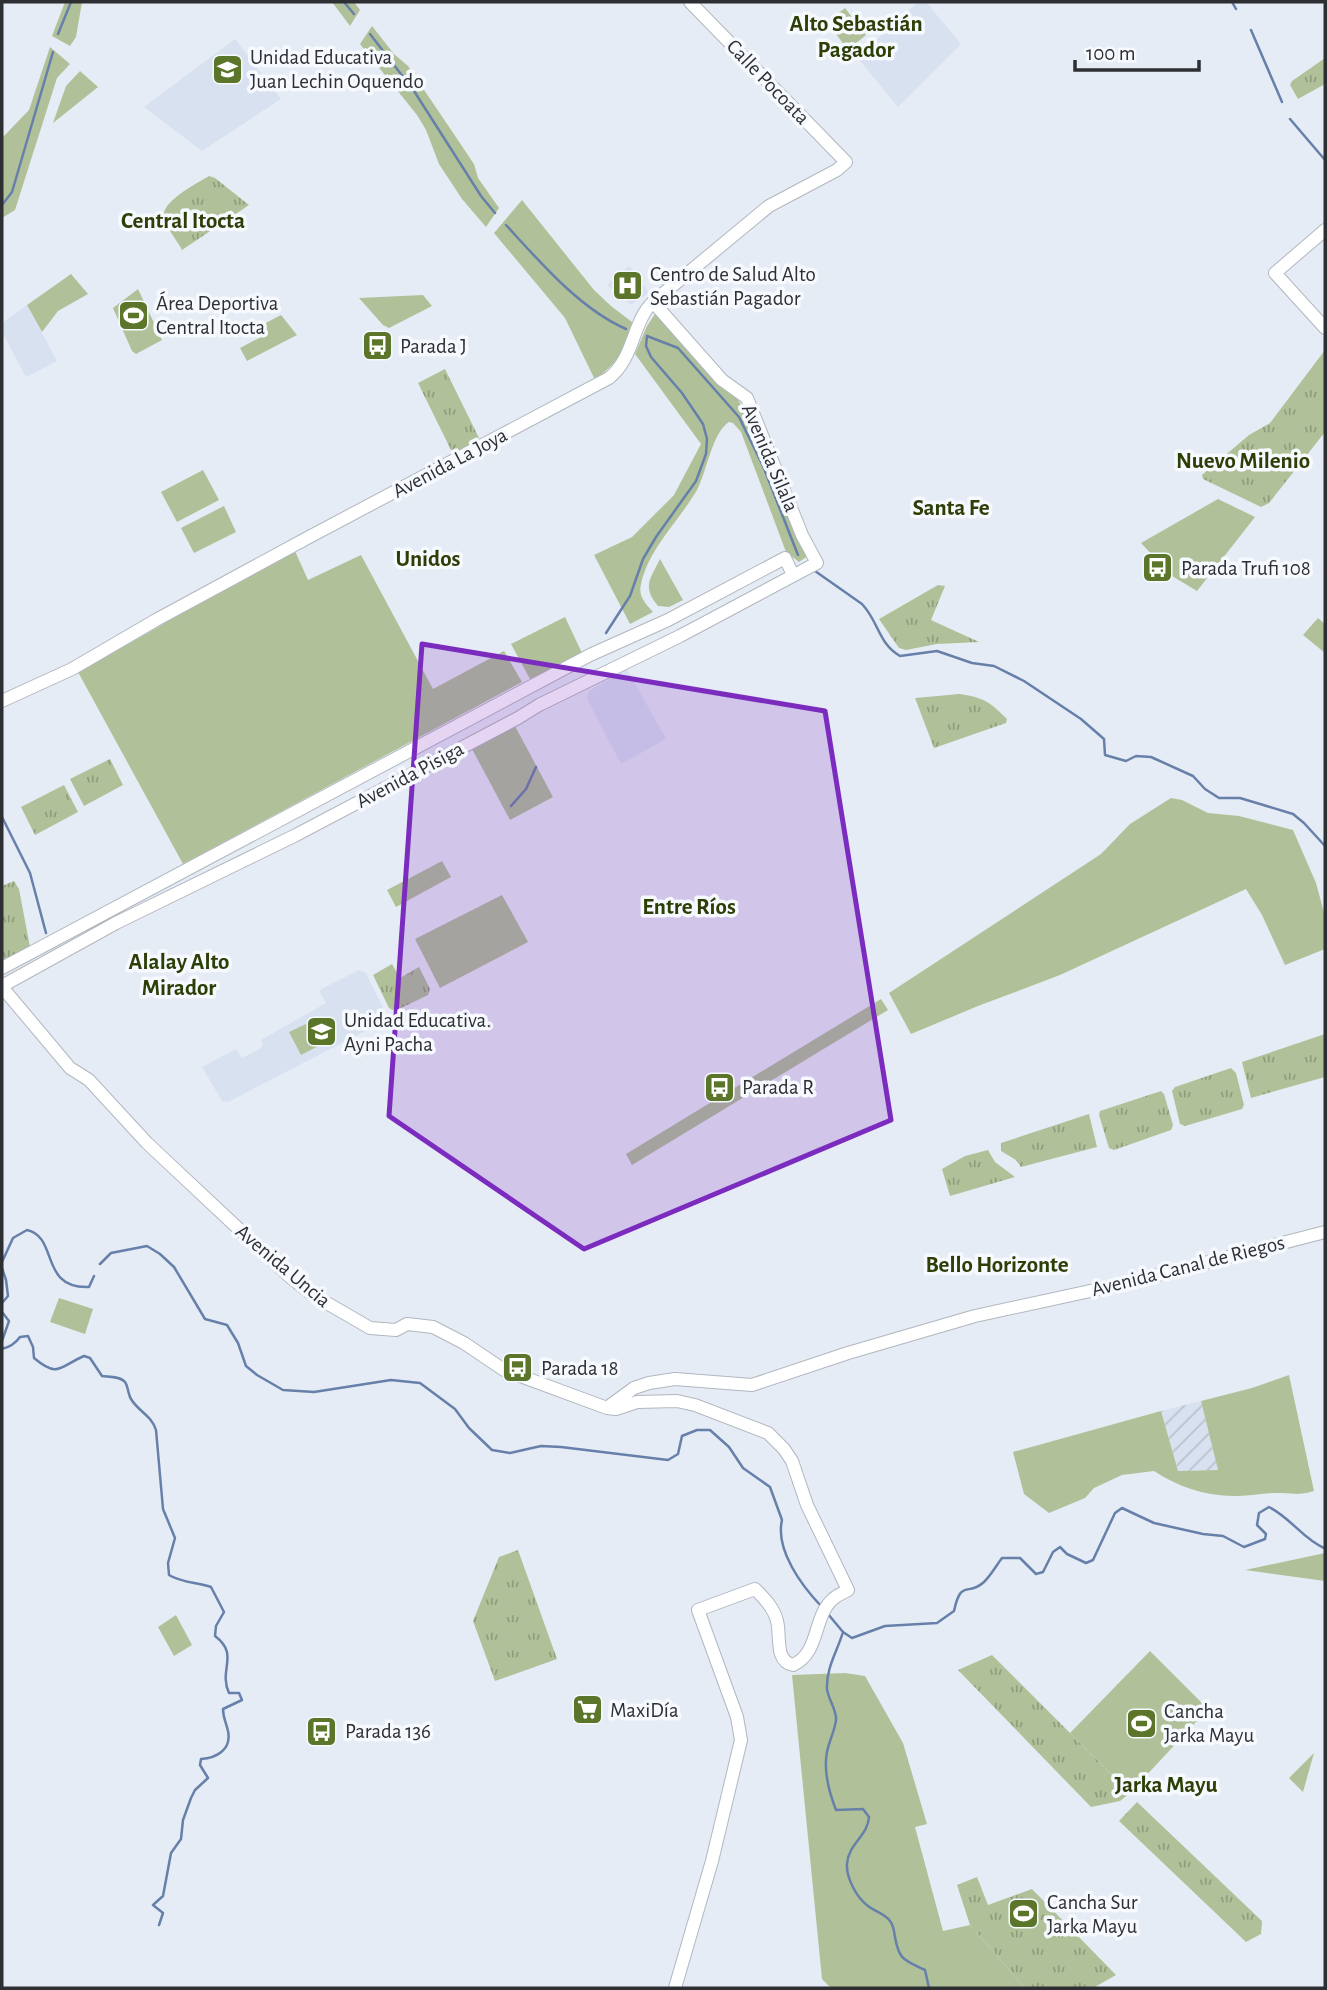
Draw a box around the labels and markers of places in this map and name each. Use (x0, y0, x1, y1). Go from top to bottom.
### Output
place label: Unidad Educativa Juan Lechin Oquendo (250, 47, 424, 92)
school or university icon: Unidad Educativa Juan Lechin Oquendo (210, 52, 244, 86)
place label: Centro de Salud Alto Sebastián Pagador (650, 264, 816, 309)
hospital icon: Centro de Salud Alto Sebastián Pagador (610, 269, 644, 303)
place label: Área Deportiva Central Itocta (156, 291, 279, 338)
sports icon: Área Deportiva Central Itocta (116, 298, 150, 332)
bus stop icon: Parada J (360, 329, 394, 363)
place label: Parada J (400, 336, 467, 357)
bus stop icon: Parada Trufi 108 (1141, 551, 1175, 585)
place label: Parada Trufi 108 (1181, 558, 1311, 579)
place label: Unidad Educativa. Ayni Pacha (344, 1010, 491, 1055)
school or university icon: Unidad Educativa. Ayni Pacha (304, 1015, 338, 1049)
bus stop icon: Parada R (702, 1070, 736, 1104)
place label: Parada R (742, 1077, 814, 1098)
bus stop icon: Parada 18 (501, 1351, 535, 1385)
place label: Parada 18 (541, 1358, 618, 1379)
supermarket icon: MaxiDía (570, 1693, 604, 1727)
place label: MaxiDía (610, 1700, 679, 1721)
place label: Cancha Jarka Mayu (1164, 1701, 1254, 1746)
sports icon: Cancha Jarka Mayu (1124, 1706, 1158, 1740)
bus stop icon: Parada 136 (305, 1714, 339, 1748)
place label: Parada 136 (345, 1721, 431, 1742)
place label: Cancha Sur Jarka Mayu (1047, 1892, 1138, 1937)
sports icon: Cancha Sur Jarka Mayu (1007, 1897, 1041, 1931)

